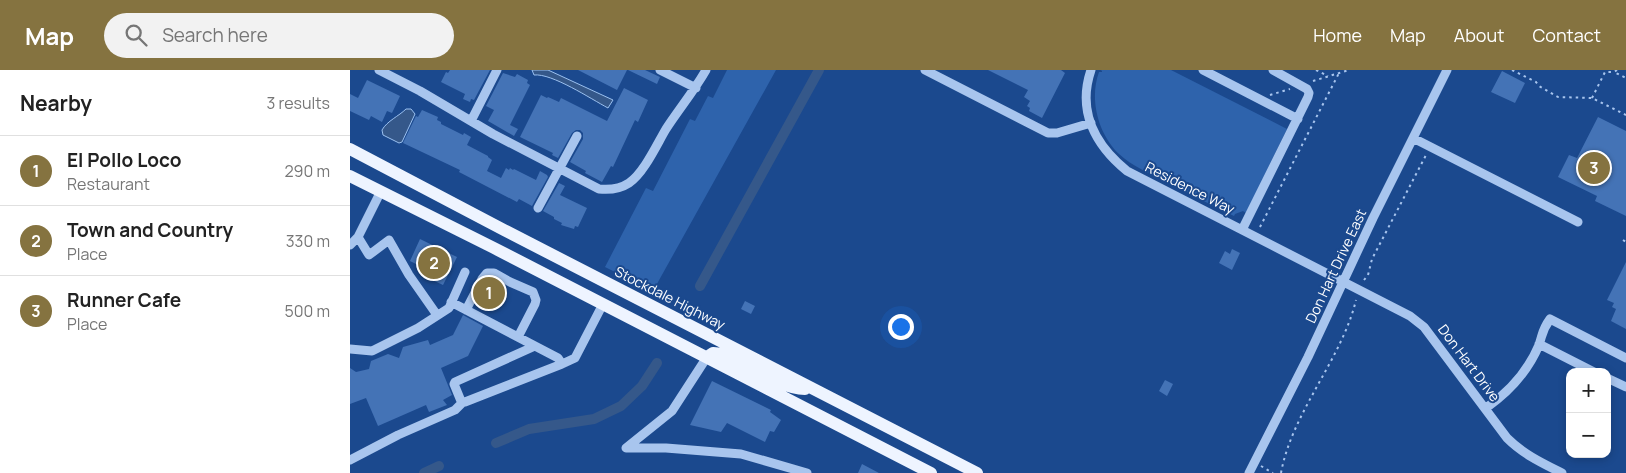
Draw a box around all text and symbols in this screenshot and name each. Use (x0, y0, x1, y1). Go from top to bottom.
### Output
search box (104, 13, 454, 58)
text: Map (25, 19, 74, 52)
icon: search (122, 21, 150, 49)
text: Search here (162, 22, 268, 48)
text: Home (1313, 23, 1362, 47)
text: Map (1390, 23, 1426, 47)
text: About (1454, 23, 1504, 47)
text: Contact (1532, 23, 1601, 47)
text: Nearby (20, 89, 92, 117)
text: 3 results (267, 92, 330, 114)
text: El Pollo Loco (67, 147, 181, 173)
pin: 3 (1578, 149, 1610, 187)
street label: Residence Way (1142, 157, 1239, 219)
text: 1 (32, 160, 40, 182)
text: 290 m (284, 160, 330, 182)
text: Restaurant (67, 173, 150, 195)
street label: Don Hart Drive East (1301, 205, 1370, 326)
text: Town and Country (67, 217, 233, 243)
text: 2 (31, 230, 41, 252)
text: 330 m (286, 230, 330, 252)
text: Place (67, 243, 107, 265)
pin: 2 (418, 244, 450, 282)
street label: Stockdale Highway (612, 261, 729, 334)
pin: 1 (473, 274, 505, 312)
text: Runner Cafe (67, 287, 181, 313)
text: 3 (31, 300, 41, 322)
text: 500 m (284, 300, 330, 322)
text: Place (67, 313, 107, 335)
your location (888, 314, 914, 340)
street label: Don Hart Drive (1434, 320, 1505, 405)
map controls (1566, 368, 1611, 458)
button: + (1566, 368, 1611, 413)
button: − (1566, 413, 1611, 458)

